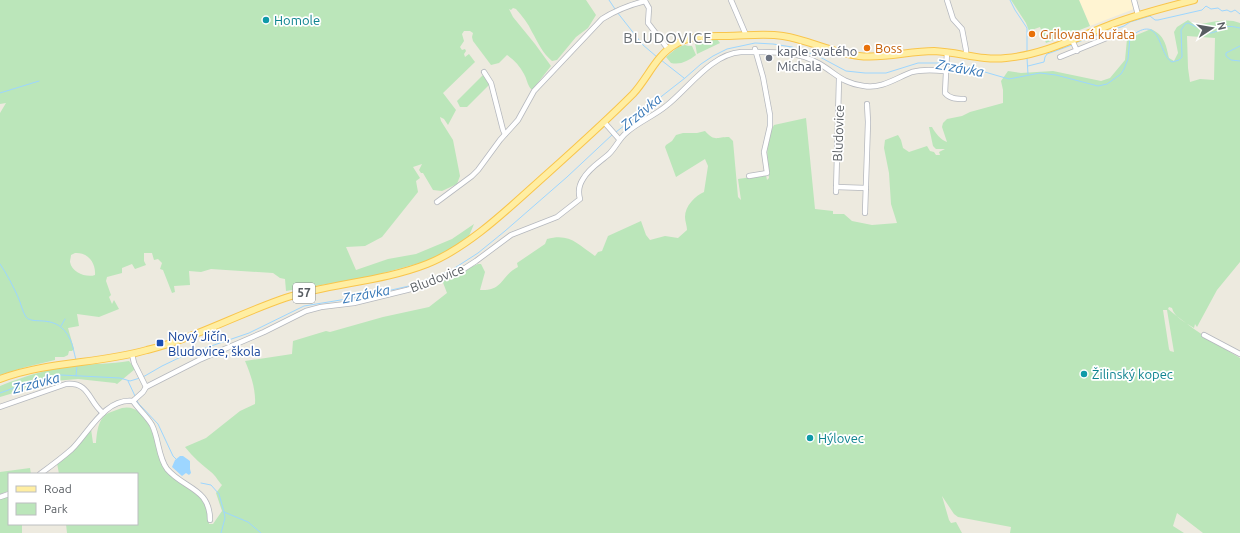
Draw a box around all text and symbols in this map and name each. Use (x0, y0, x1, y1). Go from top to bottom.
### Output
north arrow (1192, 8, 1232, 48)
place label: Homole (274, 13, 320, 27)
marker: Homole (261, 15, 271, 25)
text: N (1215, 21, 1229, 31)
place label: Grilovaná kuřata (1040, 27, 1135, 41)
district label: BLUDOVICE (623, 29, 713, 46)
marker: Grilovaná kuřata (1027, 29, 1037, 39)
place label: Boss (875, 41, 903, 55)
marker: Boss (862, 43, 872, 53)
place label: kaple svatého Michala (777, 44, 857, 73)
marker: kaple svatého Michala (764, 53, 774, 63)
water label: Zrzávka (934, 56, 986, 80)
water label: Zrzávka (616, 90, 665, 134)
street label: Bludovice (830, 104, 846, 162)
street label: Bludovice (408, 261, 466, 295)
water label: Zrzávka (340, 281, 392, 307)
road number: 57 (293, 283, 315, 303)
place label: Nový Jičín, Bludovice, škola (168, 329, 261, 359)
marker: Nový Jičín, Bludovice, škola (155, 338, 165, 348)
place label: Žilinský kopec (1092, 366, 1173, 381)
water label: Zrzávka (10, 369, 62, 397)
marker: Žilinský kopec (1079, 369, 1089, 379)
place label: Hýlovec (818, 431, 864, 445)
marker: Hýlovec (805, 433, 815, 443)
legend (8, 473, 138, 525)
text: Road (44, 482, 72, 495)
text: Park (44, 502, 68, 515)

